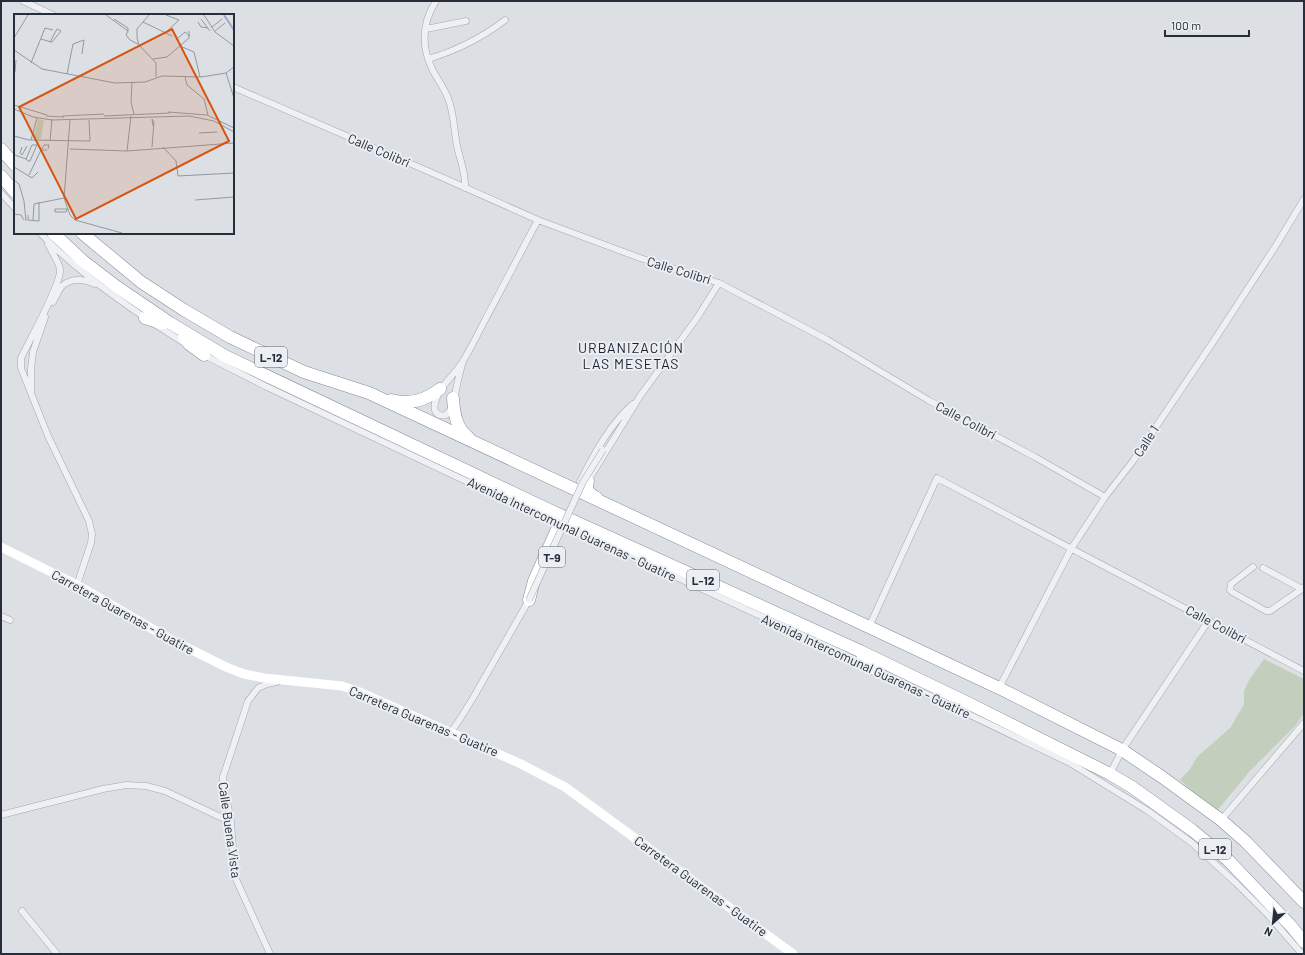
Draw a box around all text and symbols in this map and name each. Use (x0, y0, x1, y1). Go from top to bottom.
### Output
scale bar (1165, 12, 1249, 38)
inset map (14, 14, 234, 234)
text: 100 m (1171, 18, 1201, 32)
street label: Calle Colibrí (346, 130, 413, 170)
street label: Calle Colibrí (645, 253, 713, 287)
district label: URBANIZACIÓN LAS MESETAS (578, 339, 684, 372)
road number: L-12 (255, 347, 287, 367)
street label: Calle Colibrí (933, 397, 999, 443)
street label: Calle 1 (1130, 422, 1162, 460)
street label: Avenida Intercomunal Guarenas - Guatire (465, 473, 679, 585)
road number: T-9 (539, 547, 565, 567)
street label: Carretera Guarenas - Guatire (49, 566, 197, 658)
road number: L-12 (687, 570, 719, 590)
street label: Calle Colibrí (1183, 601, 1249, 647)
street label: Avenida Intercomunal Guarenas - Guatire (759, 610, 973, 722)
street label: Carretera Guarenas - Guatire (347, 682, 501, 760)
street label: Calle Buena Vista (215, 781, 245, 879)
street label: Carretera Guarenas - Guatire (631, 832, 771, 940)
road number: L-12 (1199, 839, 1231, 859)
north arrow (1253, 903, 1293, 943)
text: N (1262, 925, 1274, 940)

